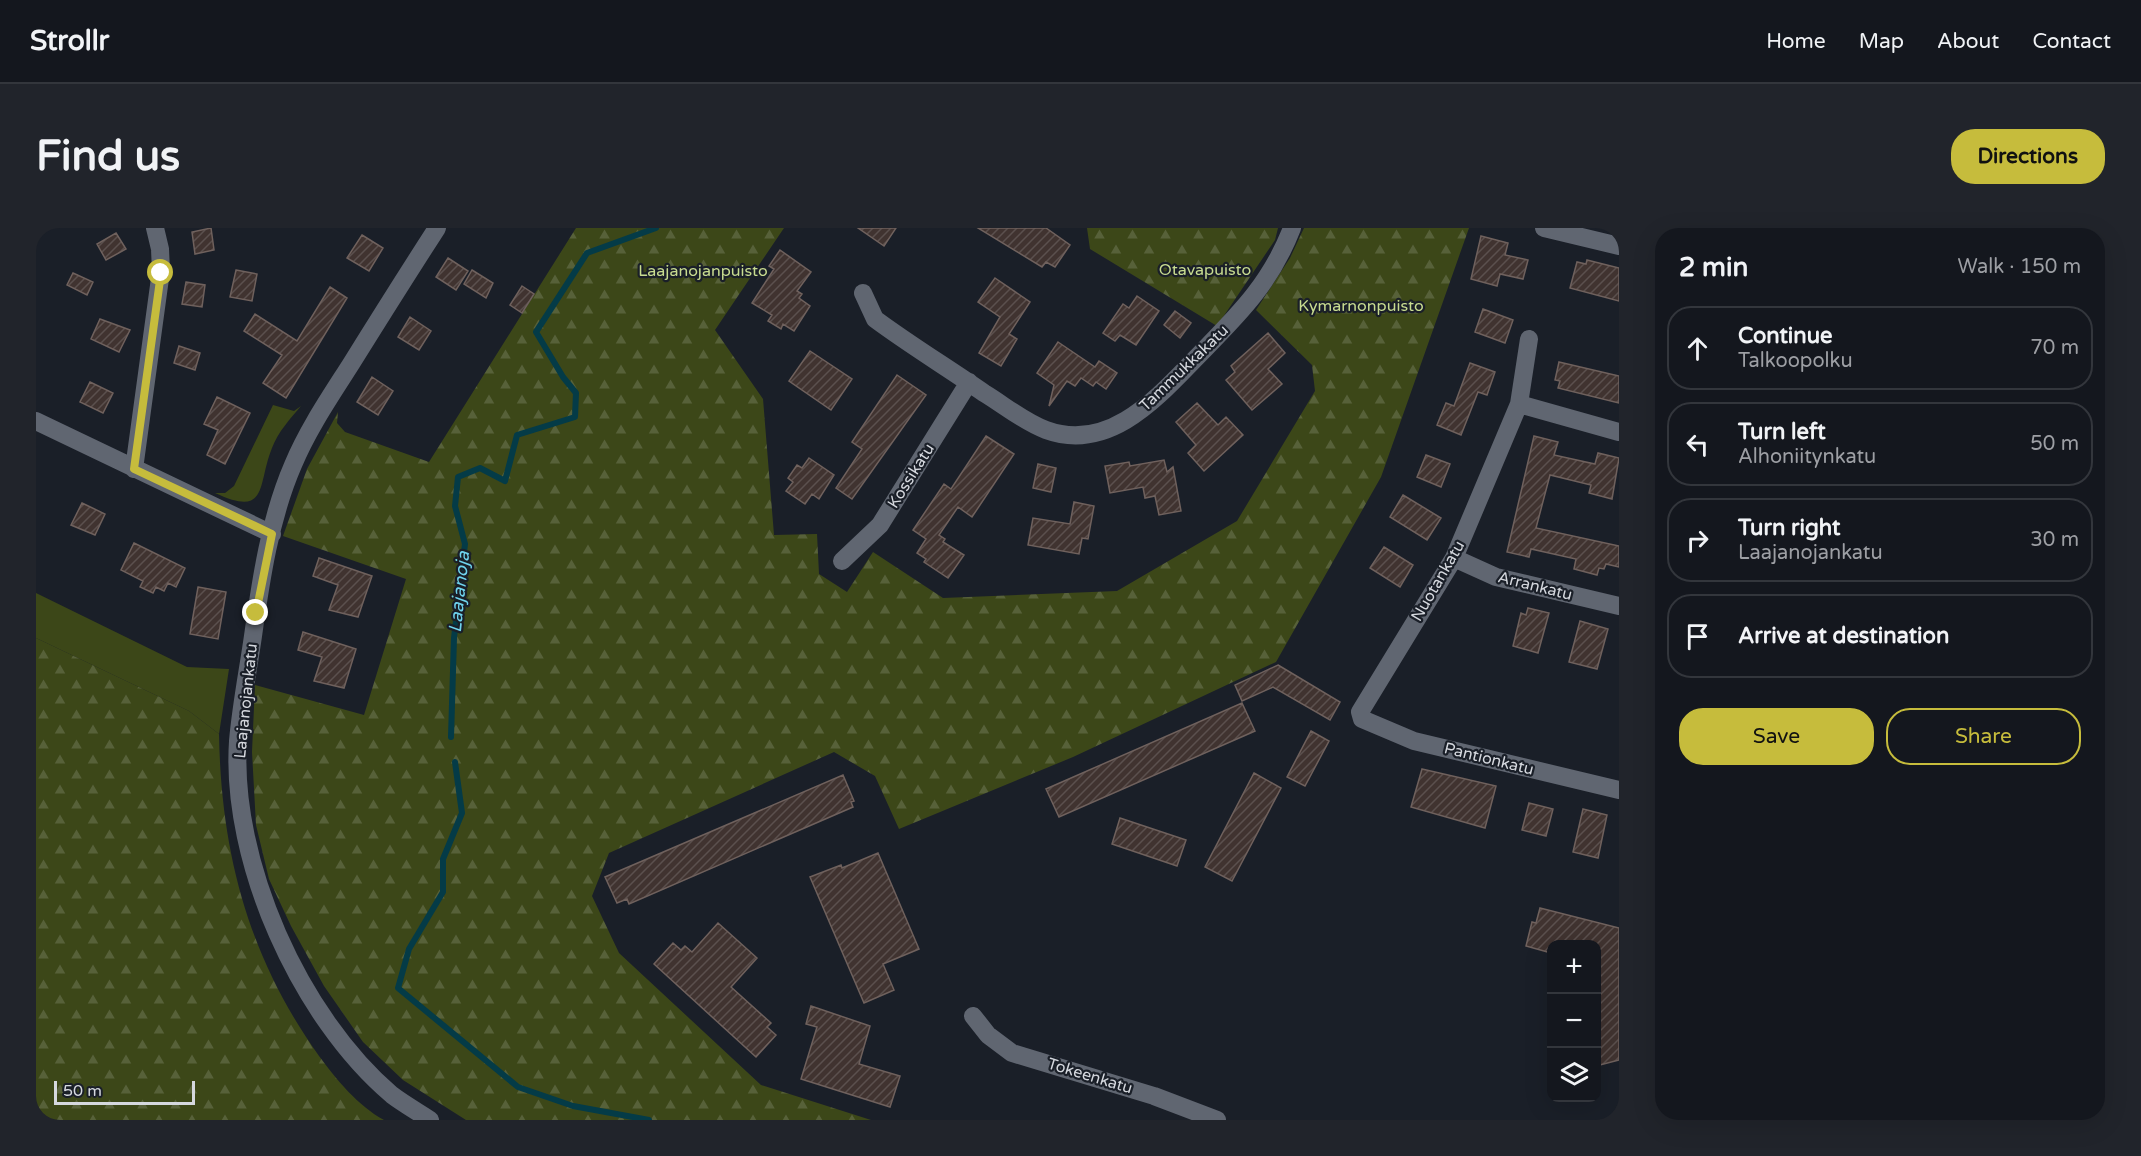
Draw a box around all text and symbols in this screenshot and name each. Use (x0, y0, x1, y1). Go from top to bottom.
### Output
text: Strollr (30, 24, 109, 58)
text: Home (1766, 29, 1826, 54)
text: Map (1859, 29, 1904, 54)
text: About (1937, 29, 1999, 54)
text: Contact (2032, 29, 2111, 54)
button: Directions (1951, 129, 2105, 184)
text: Find us (36, 131, 180, 182)
text: 2 min (1679, 252, 1748, 283)
text: Walk · 150 m (1958, 255, 2081, 279)
route start (147, 259, 173, 285)
park label: Otavapuisto (1159, 260, 1251, 280)
park label: Laajanojanpuisto (638, 261, 768, 281)
park label: Kymarnonpuisto (1298, 296, 1424, 316)
street label: Tammukkakatu (1135, 321, 1233, 415)
text: Continue (1738, 323, 1833, 349)
icon: ahead (1681, 332, 1714, 365)
text: 70 m (2030, 336, 2079, 360)
text: Talkoopolku (1738, 349, 1853, 373)
text: Turn left (1738, 419, 1826, 445)
icon: left (1681, 428, 1714, 461)
text: 50 m (2030, 432, 2079, 456)
street label: Kossikatu (883, 440, 939, 512)
text: Alhoniitynkatu (1738, 445, 1876, 469)
text: Turn right (1738, 515, 1840, 541)
icon: right (1681, 524, 1714, 557)
text: 30 m (2030, 528, 2079, 552)
street label: Nuotankatu (1407, 537, 1469, 625)
text: Laajanojankatu (1738, 541, 1883, 565)
water label: Laajanoja (444, 549, 474, 634)
street label: Arrankatu (1496, 567, 1574, 605)
route end (242, 599, 268, 625)
icon: arrive (1681, 620, 1714, 653)
text: Arrive at destination (1738, 623, 1949, 649)
street label: Laajanojankatu (230, 642, 262, 760)
button: Save (1679, 708, 1874, 765)
button: Share (1886, 708, 2081, 765)
street label: Pantionkatu (1442, 738, 1536, 780)
map controls (1547, 940, 1601, 1102)
button: + (1547, 940, 1601, 994)
button: − (1547, 994, 1601, 1048)
button: layers (1547, 1048, 1601, 1102)
street label: Tokeenkatu (1045, 1054, 1135, 1098)
scale bar (54, 1078, 195, 1106)
text: 50 m (63, 1081, 102, 1101)

